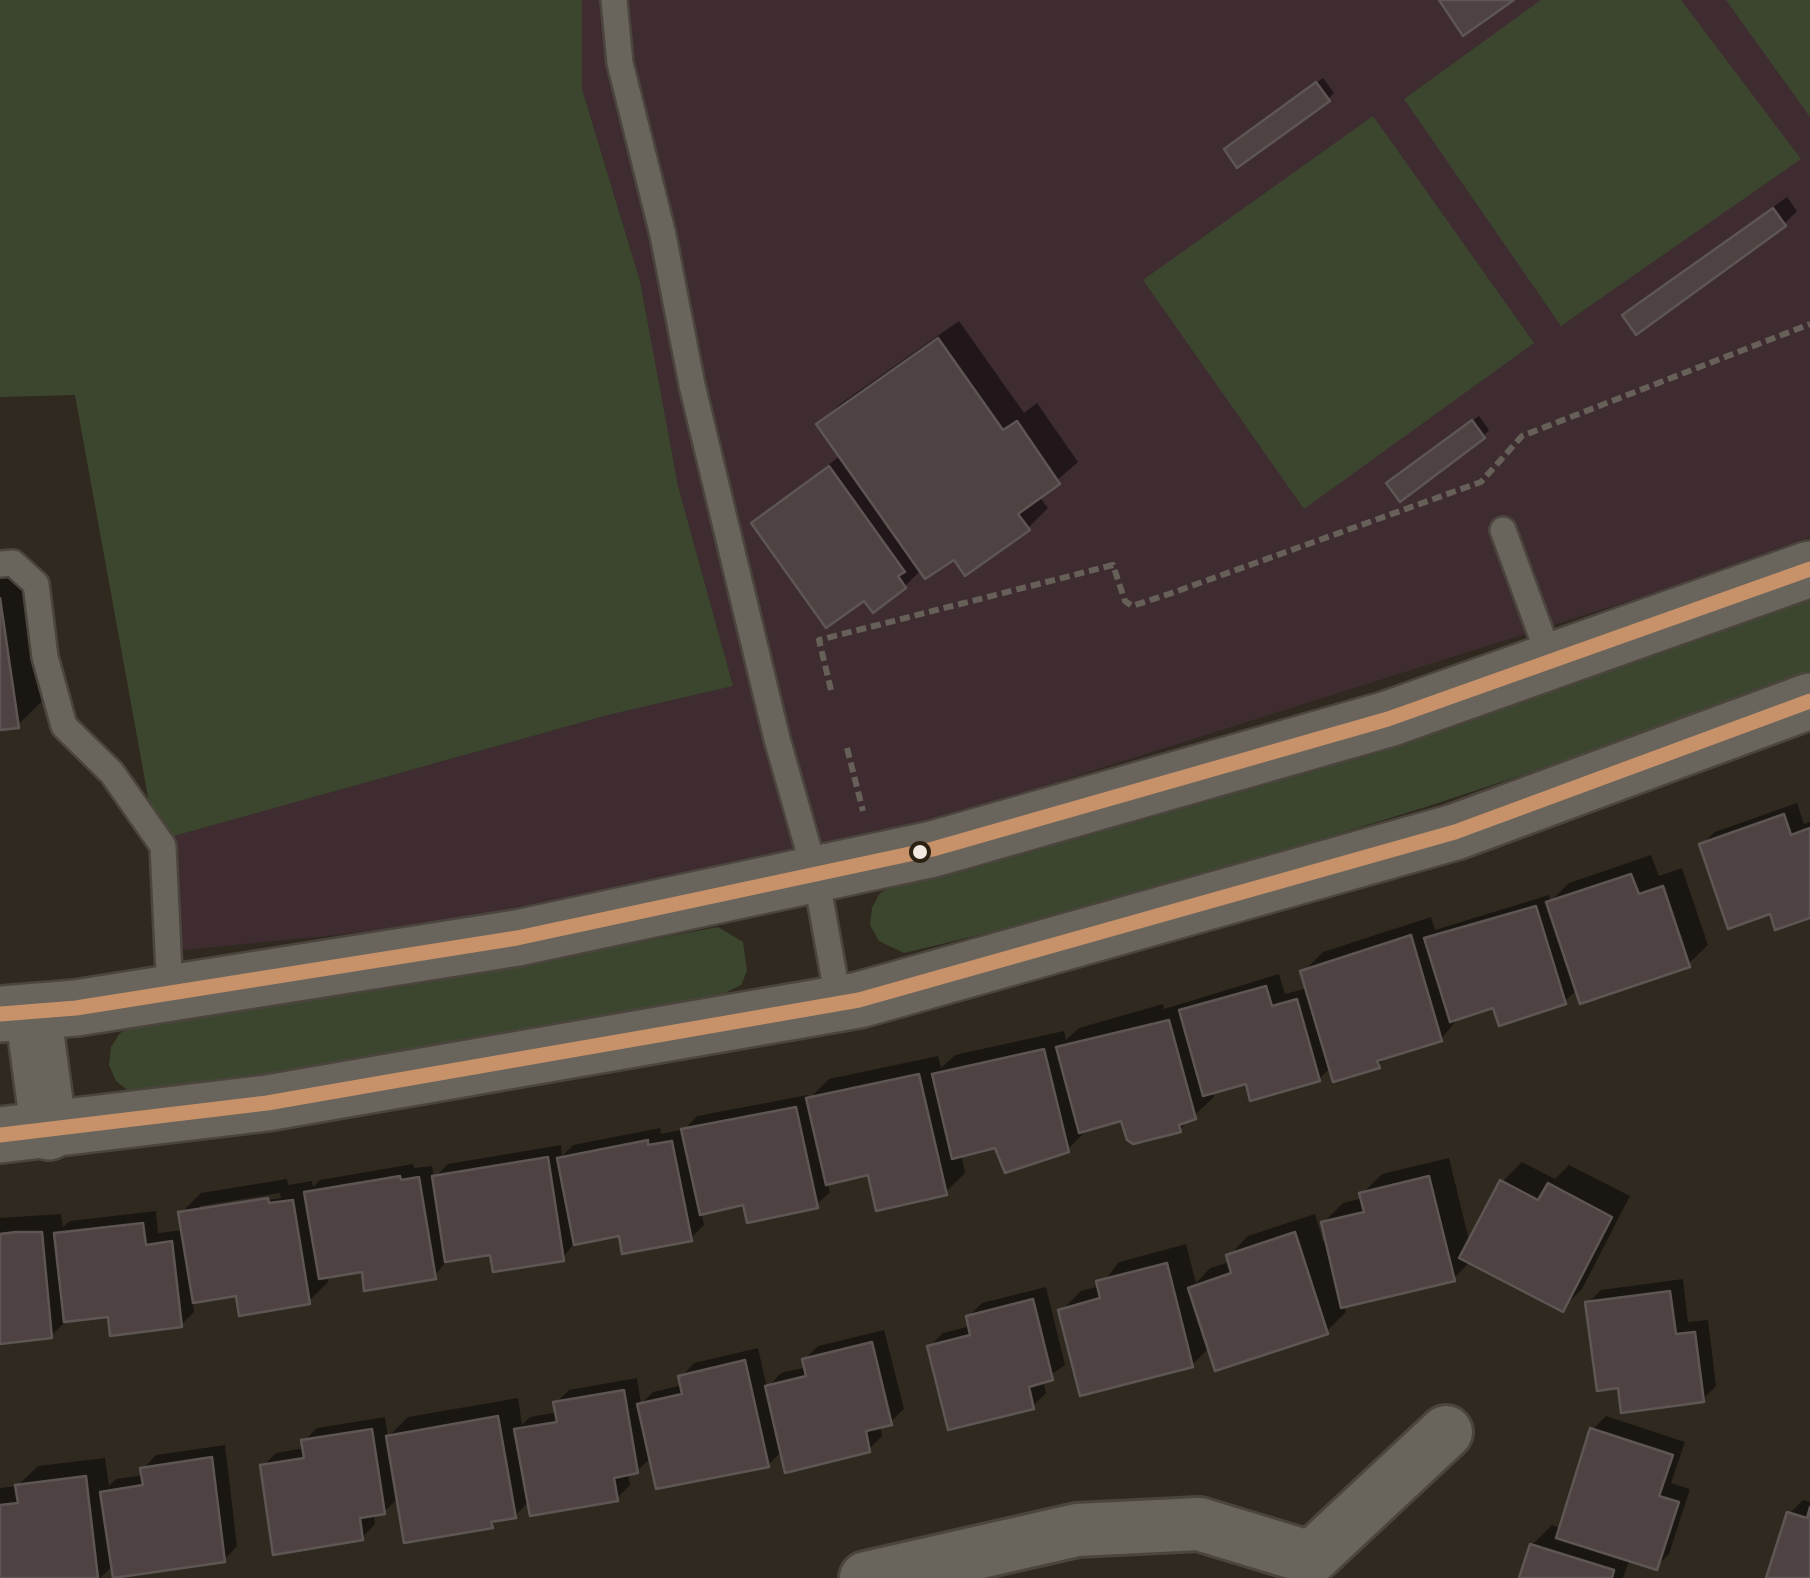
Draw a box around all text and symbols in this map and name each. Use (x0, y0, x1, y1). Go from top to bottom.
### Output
unlabelled marker (910, 842, 930, 862)

